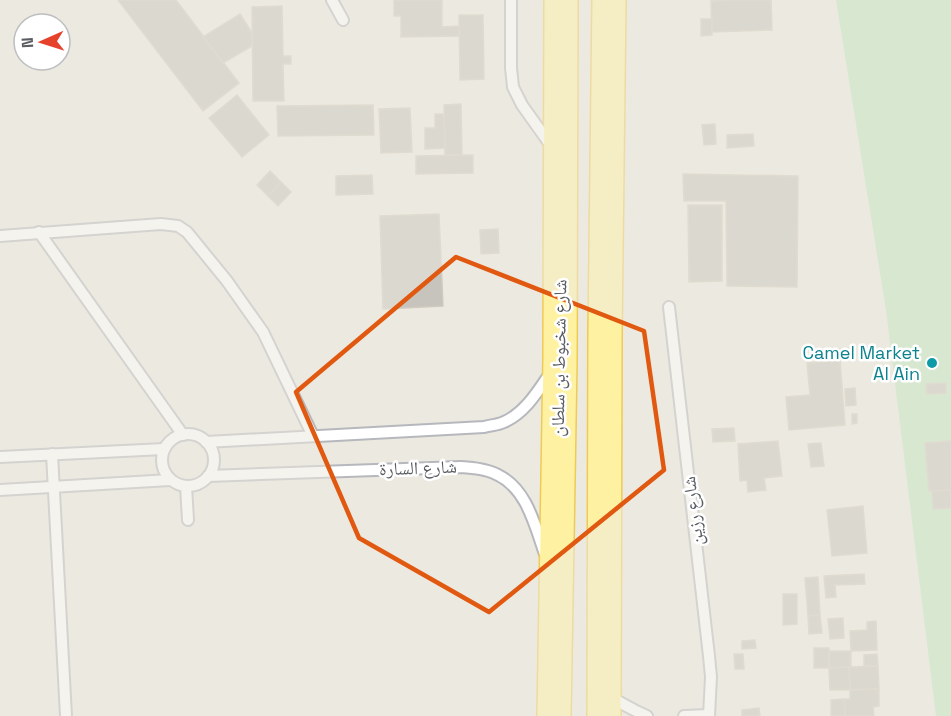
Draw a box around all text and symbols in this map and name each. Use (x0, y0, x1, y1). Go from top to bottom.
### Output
north arrow (12, 12, 72, 72)
text: N (17, 37, 38, 49)
street label: شارع شخبوط بن سلطان (546, 279, 571, 437)
place label: Camel Market Al Ain (802, 341, 920, 385)
marker: Camel Market Al Ain (925, 356, 939, 370)
street label: شارع السارة (379, 455, 457, 480)
street label: شارع رزين (677, 475, 708, 547)

